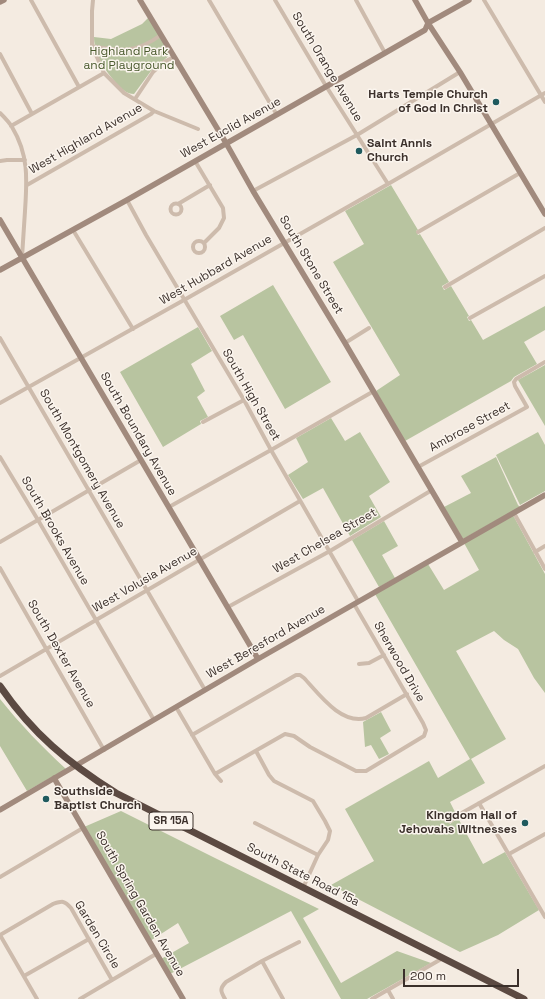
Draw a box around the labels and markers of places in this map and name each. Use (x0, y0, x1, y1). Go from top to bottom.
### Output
place label: Harts Temple Church of God in Christ (368, 88, 488, 116)
marker: Harts Temple Church of God in Christ (491, 97, 501, 107)
place label: Saint Annis Church (367, 137, 432, 165)
marker: Saint Annis Church (354, 146, 364, 156)
place label: Southside Baptist Church (54, 785, 141, 813)
marker: Southside Baptist Church (41, 794, 51, 804)
place label: Kingdom Hall of Jehovahs Witnesses (399, 809, 517, 837)
marker: Kingdom Hall of Jehovahs Witnesses (520, 818, 530, 828)

